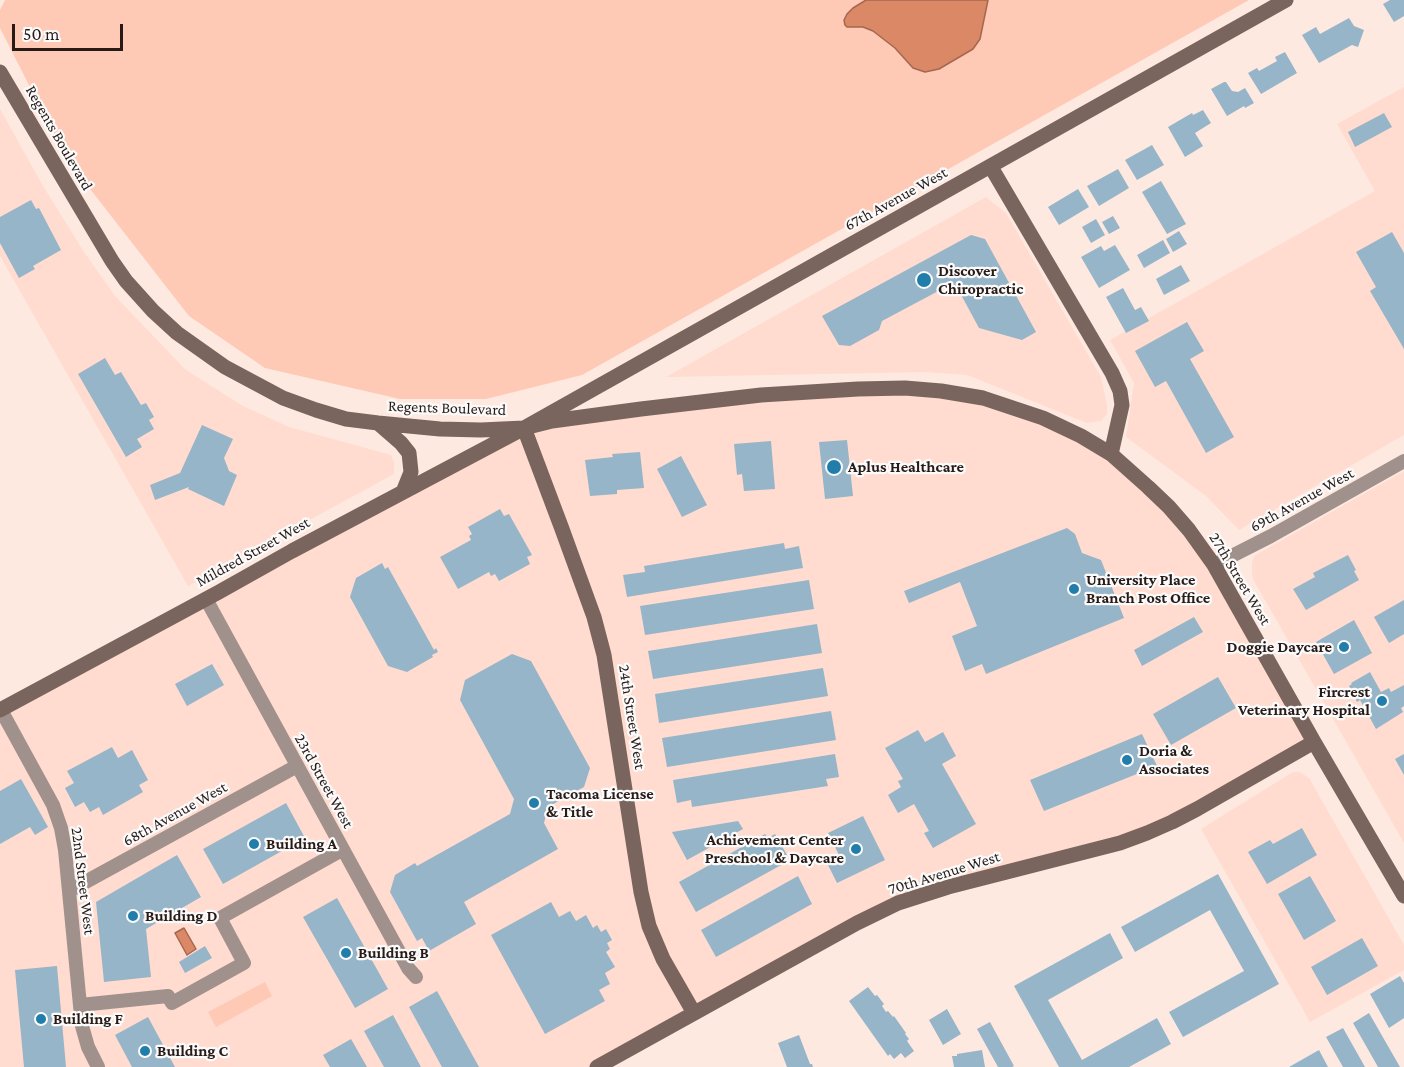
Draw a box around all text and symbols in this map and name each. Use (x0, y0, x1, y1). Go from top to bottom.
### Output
scale bar (15, 12, 126, 50)
text: 50 m (23, 24, 60, 44)
street label: Regents Boulevard (21, 82, 97, 194)
street label: 67th Avenue West (841, 163, 951, 235)
place label: Discover Chiropractic (938, 261, 1023, 299)
marker: Discover Chiropractic (915, 271, 933, 289)
street label: Regents Boulevard (388, 396, 506, 420)
place label: Aplus Healthcare (848, 457, 964, 477)
marker: Aplus Healthcare (825, 458, 843, 476)
street label: 69th Avenue West (1247, 464, 1357, 536)
street label: Mildred Street West (193, 513, 313, 591)
street label: 27th Street West (1205, 529, 1275, 629)
place label: University Place Branch Post Office (1086, 570, 1210, 608)
marker: University Place Branch Post Office (1067, 582, 1081, 596)
place label: Doggie Daycare (1227, 637, 1332, 657)
marker: Doggie Daycare (1337, 640, 1351, 654)
street label: 24th Street West (614, 663, 650, 771)
place label: Fircrest Veterinary Hospital (1238, 682, 1370, 720)
marker: Fircrest Veterinary Hospital (1375, 694, 1389, 708)
street label: 23rd Street West (290, 730, 358, 832)
place label: Doria & Associates (1139, 741, 1209, 779)
marker: Doria & Associates (1120, 753, 1134, 767)
street label: 68th Avenue West (119, 777, 231, 851)
place label: Tacoma License & Title (546, 784, 654, 822)
marker: Tacoma License & Title (527, 796, 541, 810)
street label: 22nd Street West (67, 826, 99, 936)
place label: Achievement Center Preschool & Daycare (705, 830, 844, 868)
place label: Building A (266, 834, 337, 854)
marker: Building A (247, 837, 261, 851)
marker: Achievement Center Preschool & Daycare (849, 842, 863, 856)
street label: 70th Avenue West (886, 847, 1002, 899)
place label: Building D (145, 906, 218, 926)
marker: Building D (126, 909, 140, 923)
place label: Building B (358, 943, 429, 963)
marker: Building B (339, 946, 353, 960)
place label: Building F (53, 1009, 123, 1029)
marker: Building F (34, 1012, 48, 1026)
place label: Building C (157, 1041, 228, 1061)
marker: Building C (138, 1044, 152, 1058)

